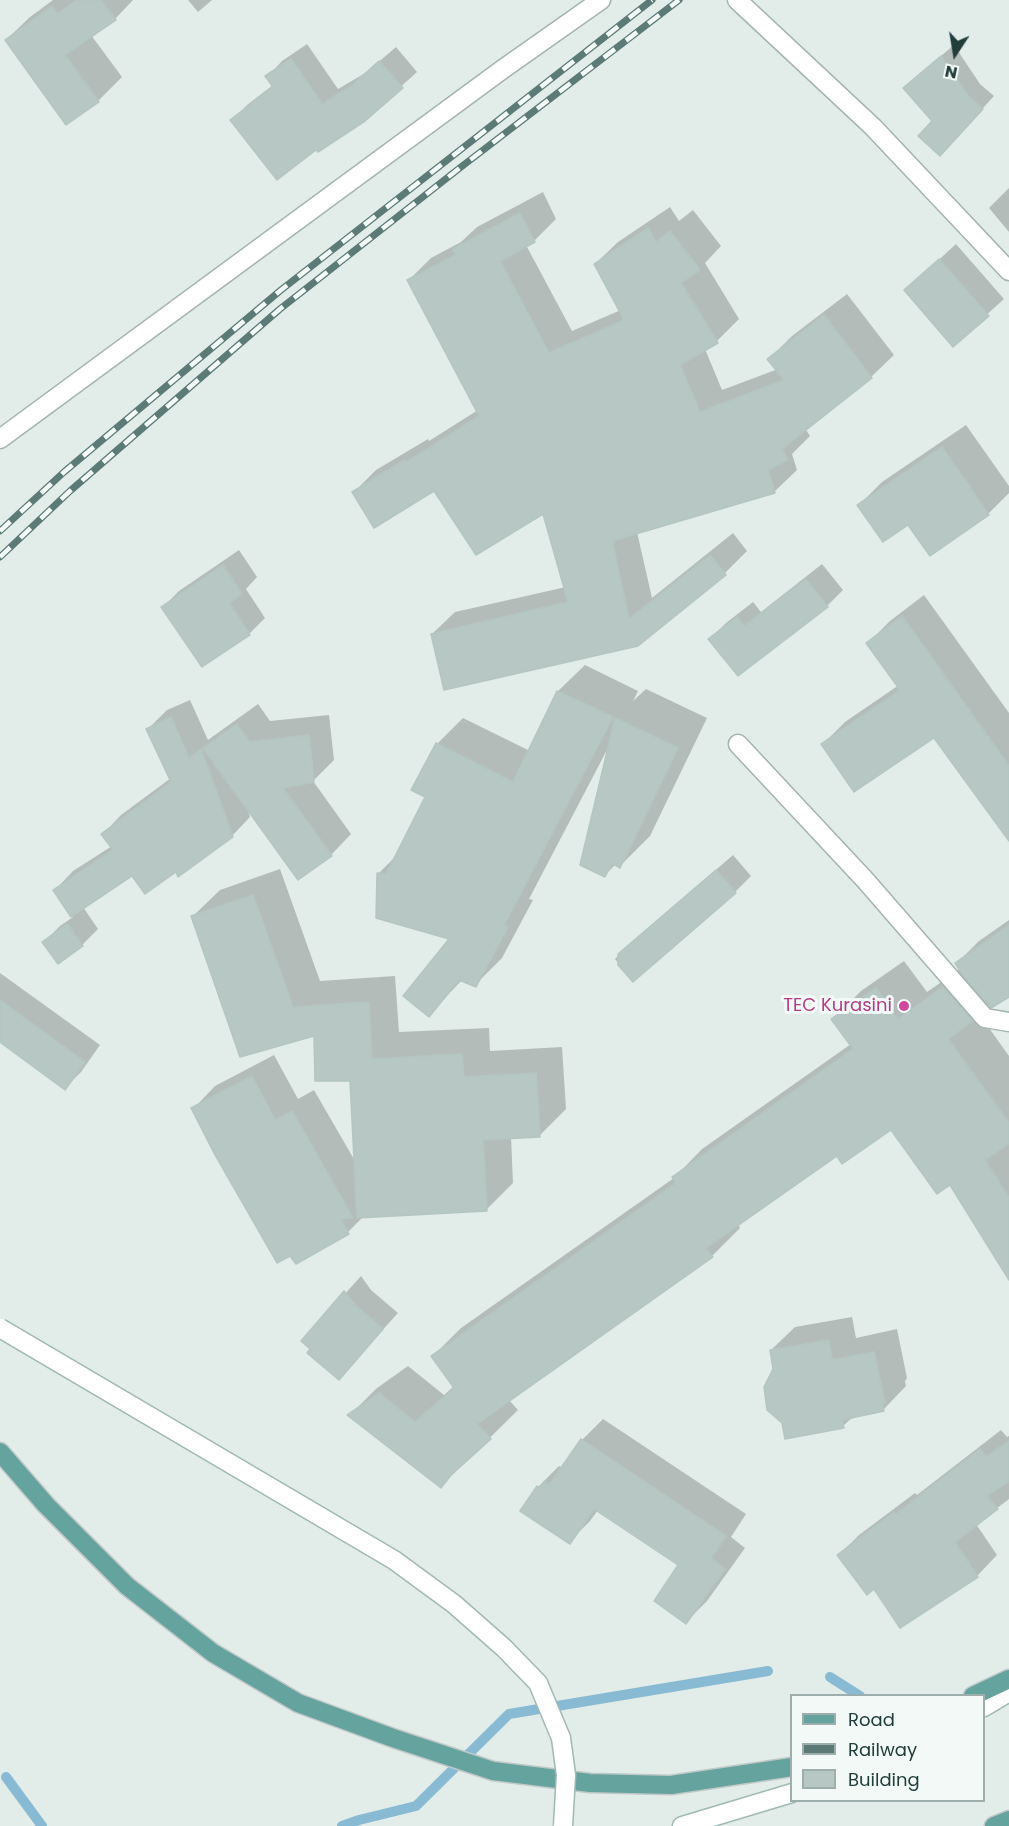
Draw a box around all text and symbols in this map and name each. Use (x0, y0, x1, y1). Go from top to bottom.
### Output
north arrow (925, 24, 985, 84)
text: N (943, 60, 959, 85)
place label: TEC Kurasini (783, 995, 892, 1017)
marker: TEC Kurasini (897, 999, 911, 1013)
legend (790, 1694, 985, 1802)
text: Road (848, 1707, 895, 1732)
text: Railway (848, 1737, 917, 1762)
text: Building (848, 1767, 920, 1792)

